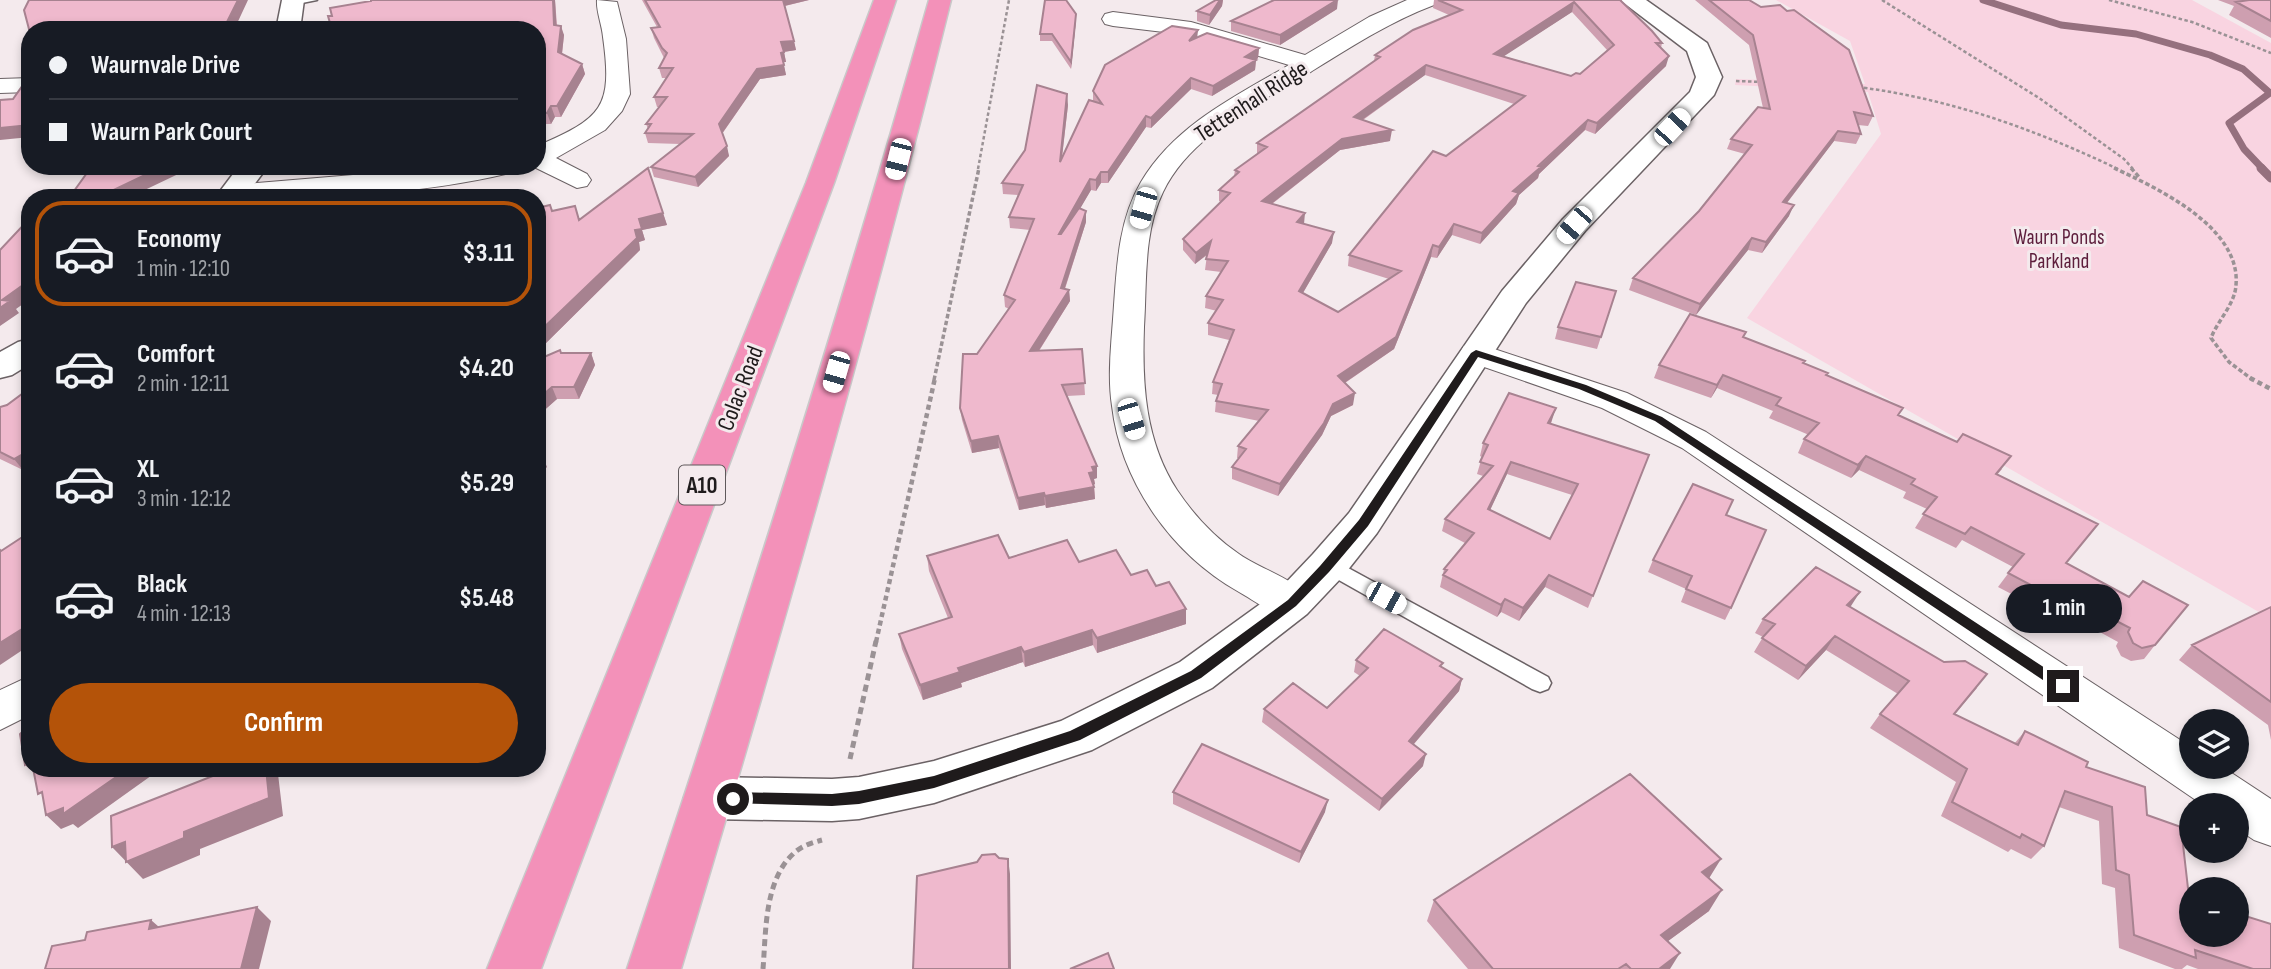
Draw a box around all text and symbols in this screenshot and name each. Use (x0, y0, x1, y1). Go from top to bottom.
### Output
text: Waurnvale Drive (91, 50, 240, 81)
street label: Tettenhall Ridge (1189, 54, 1313, 149)
car (1650, 104, 1695, 150)
text: Waurn Park Court (91, 117, 252, 148)
car (883, 136, 914, 182)
car (1128, 185, 1159, 231)
car (1553, 202, 1596, 248)
icon: car (53, 222, 116, 285)
text: Economy (137, 224, 221, 255)
park label: Waurn Ponds Parkland (2013, 225, 2105, 274)
text: $3.11 (463, 238, 514, 269)
text: 1 min · 12:10 (137, 255, 230, 283)
icon: car (53, 337, 116, 400)
text: Comfort (137, 339, 215, 370)
street label: Colac Road (711, 342, 770, 435)
car (821, 349, 852, 395)
text: $4.20 (458, 353, 514, 384)
text: 2 min · 12:11 (137, 370, 229, 398)
car (1115, 396, 1148, 442)
icon: car (53, 452, 116, 515)
text: XL (137, 454, 159, 485)
road number: A10 (679, 466, 725, 505)
text: $5.29 (459, 468, 514, 499)
text: 3 min · 12:12 (137, 485, 231, 513)
icon: car (53, 567, 116, 630)
text: Black (137, 569, 187, 600)
car (1363, 579, 1410, 617)
text: $5.48 (459, 583, 514, 614)
callout: 1 min (2005, 584, 2121, 634)
text: 1 min (2043, 594, 2085, 622)
text: 4 min · 12:13 (137, 600, 231, 628)
route end (2047, 670, 2079, 702)
button: Confirm (49, 683, 518, 763)
map controls (2179, 709, 2249, 947)
button: layers (2179, 709, 2249, 779)
route start (717, 783, 749, 815)
button: + (2179, 793, 2249, 863)
button: − (2179, 877, 2249, 947)

